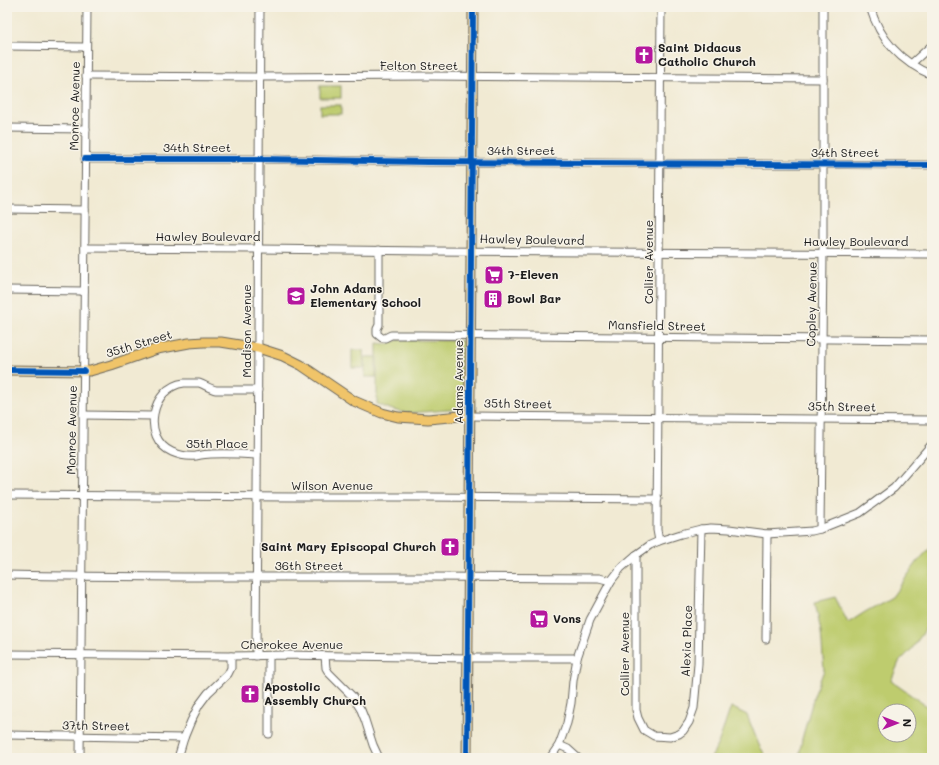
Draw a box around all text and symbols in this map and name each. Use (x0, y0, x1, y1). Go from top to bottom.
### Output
place label: Saint Didacus Catholic Church (658, 39, 756, 69)
church icon: Saint Didacus Catholic Church (633, 44, 655, 66)
street label: Felton Street (380, 57, 458, 73)
street label: Monroe Avenue (65, 61, 83, 151)
street label: 34th Street (163, 139, 231, 155)
street label: 34th Street (487, 142, 555, 158)
street label: 34th Street (811, 144, 879, 160)
street label: Collier Avenue (640, 220, 656, 304)
street label: Hawley Boulevard (156, 228, 261, 244)
street label: Hawley Boulevard (479, 230, 585, 248)
street label: Hawley Boulevard (804, 233, 909, 249)
street label: Copley Avenue (802, 261, 820, 347)
supermarket icon: 7-Eleven (483, 264, 505, 286)
place label: 7-Eleven (508, 266, 558, 282)
place label: John Adams Elementary School (310, 280, 421, 310)
street label: Madison Avenue (238, 284, 254, 378)
school or university icon: John Adams Elementary School (285, 285, 307, 307)
building icon: Bowl Bar (482, 288, 504, 310)
place label: Bowl Bar (507, 290, 561, 306)
street label: Mansfield Street (608, 316, 706, 334)
street label: 35th Street (104, 325, 174, 361)
street label: Adams Avenue (450, 340, 466, 424)
street label: Monroe Avenue (62, 385, 80, 475)
street label: 35th Street (484, 394, 552, 412)
street label: 35th Street (808, 397, 876, 415)
street label: 35th Place (186, 435, 248, 451)
street label: Wilson Avenue (291, 477, 373, 493)
church icon: Saint Mary Episcopal Church (439, 536, 461, 558)
place label: Saint Mary Episcopal Church (261, 538, 436, 554)
street label: 36th Street (275, 557, 343, 573)
street label: Alexia Place (677, 605, 695, 677)
supermarket icon: Vons (528, 608, 550, 630)
place label: Vons (553, 610, 581, 626)
street label: Collier Avenue (616, 612, 632, 696)
street label: Cherokee Avenue (241, 636, 343, 652)
place label: Apostolic Assembly Church (264, 678, 366, 708)
church icon: Apostolic Assembly Church (239, 683, 261, 705)
north arrow (877, 703, 917, 743)
street label: 37th Street (62, 716, 130, 734)
text: N (900, 719, 915, 727)

